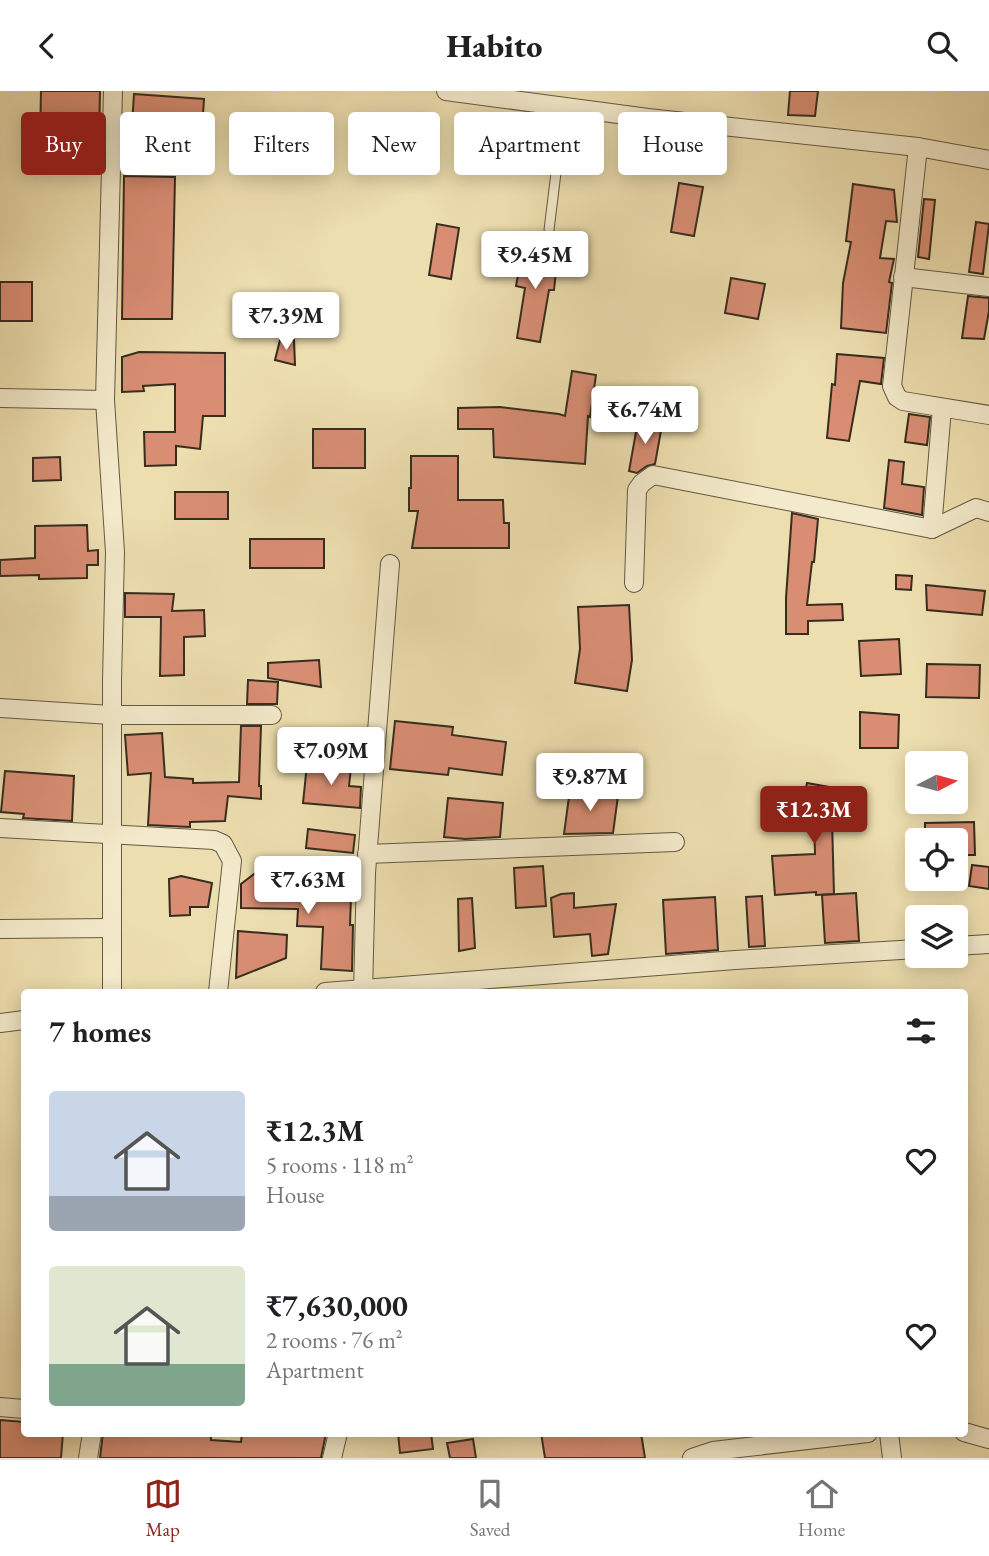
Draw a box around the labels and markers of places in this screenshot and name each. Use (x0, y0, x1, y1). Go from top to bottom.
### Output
pin: ₹9.45M (478, 231, 592, 291)
pin: ₹7.39M (229, 293, 343, 352)
pin: ₹6.74M (588, 387, 702, 446)
pin: ₹7.09M (274, 727, 388, 787)
pin: ₹9.87M (533, 753, 647, 813)
pin: ₹12.3M (757, 787, 871, 846)
pin: ₹7.63M (251, 857, 365, 916)

